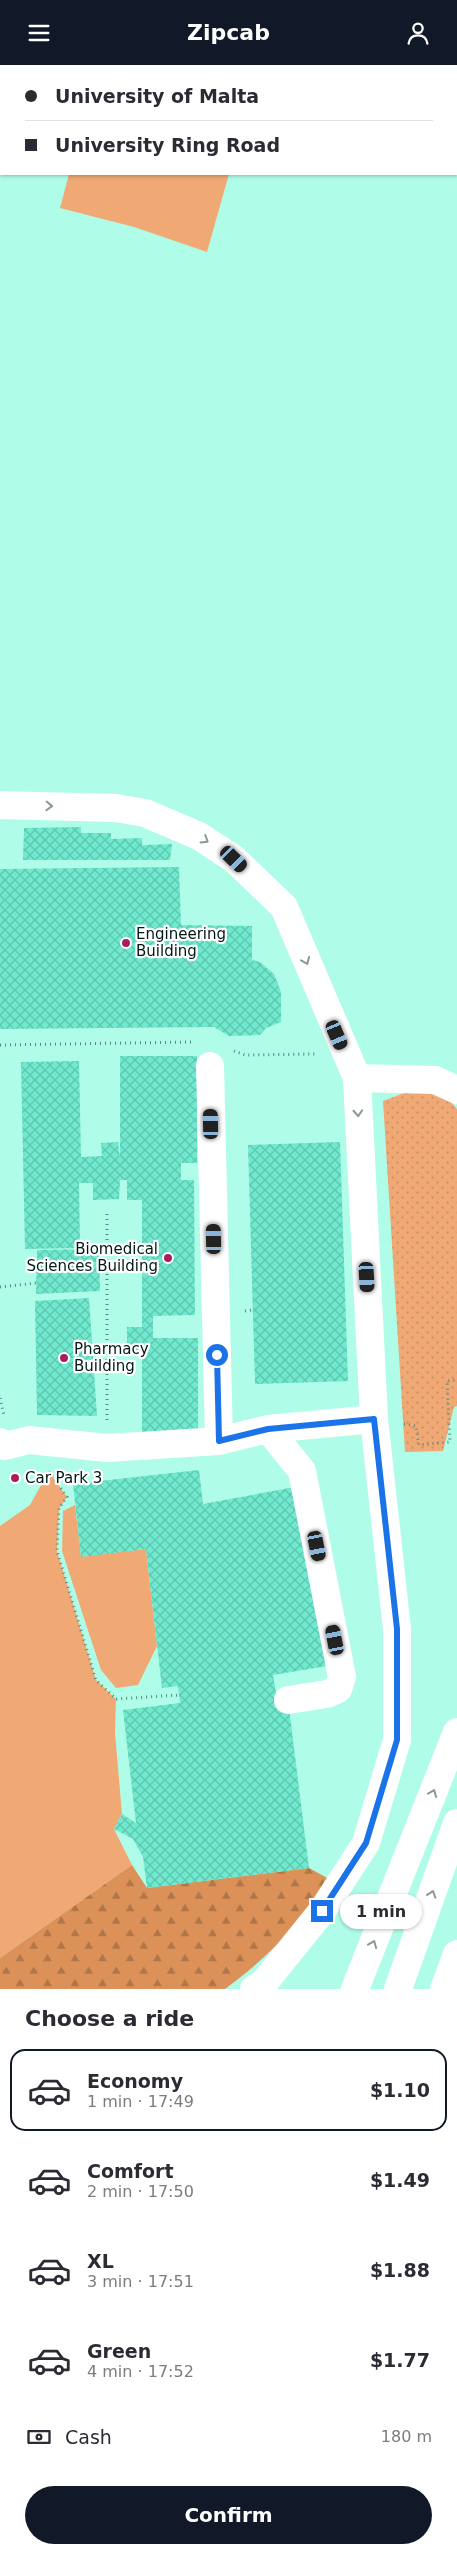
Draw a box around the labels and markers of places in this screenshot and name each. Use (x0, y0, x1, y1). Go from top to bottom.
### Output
place label: Engineering Building (136, 925, 226, 960)
marker: Engineering Building (120, 937, 132, 949)
place label: Biomedical Sciences Building (26, 1240, 158, 1275)
marker: Biomedical Sciences Building (162, 1252, 174, 1264)
place label: Pharmacy Building (74, 1340, 149, 1375)
marker: Pharmacy Building (58, 1352, 70, 1364)
place label: Car Park 3 (25, 1469, 102, 1487)
marker: Car Park 3 (9, 1472, 21, 1484)

